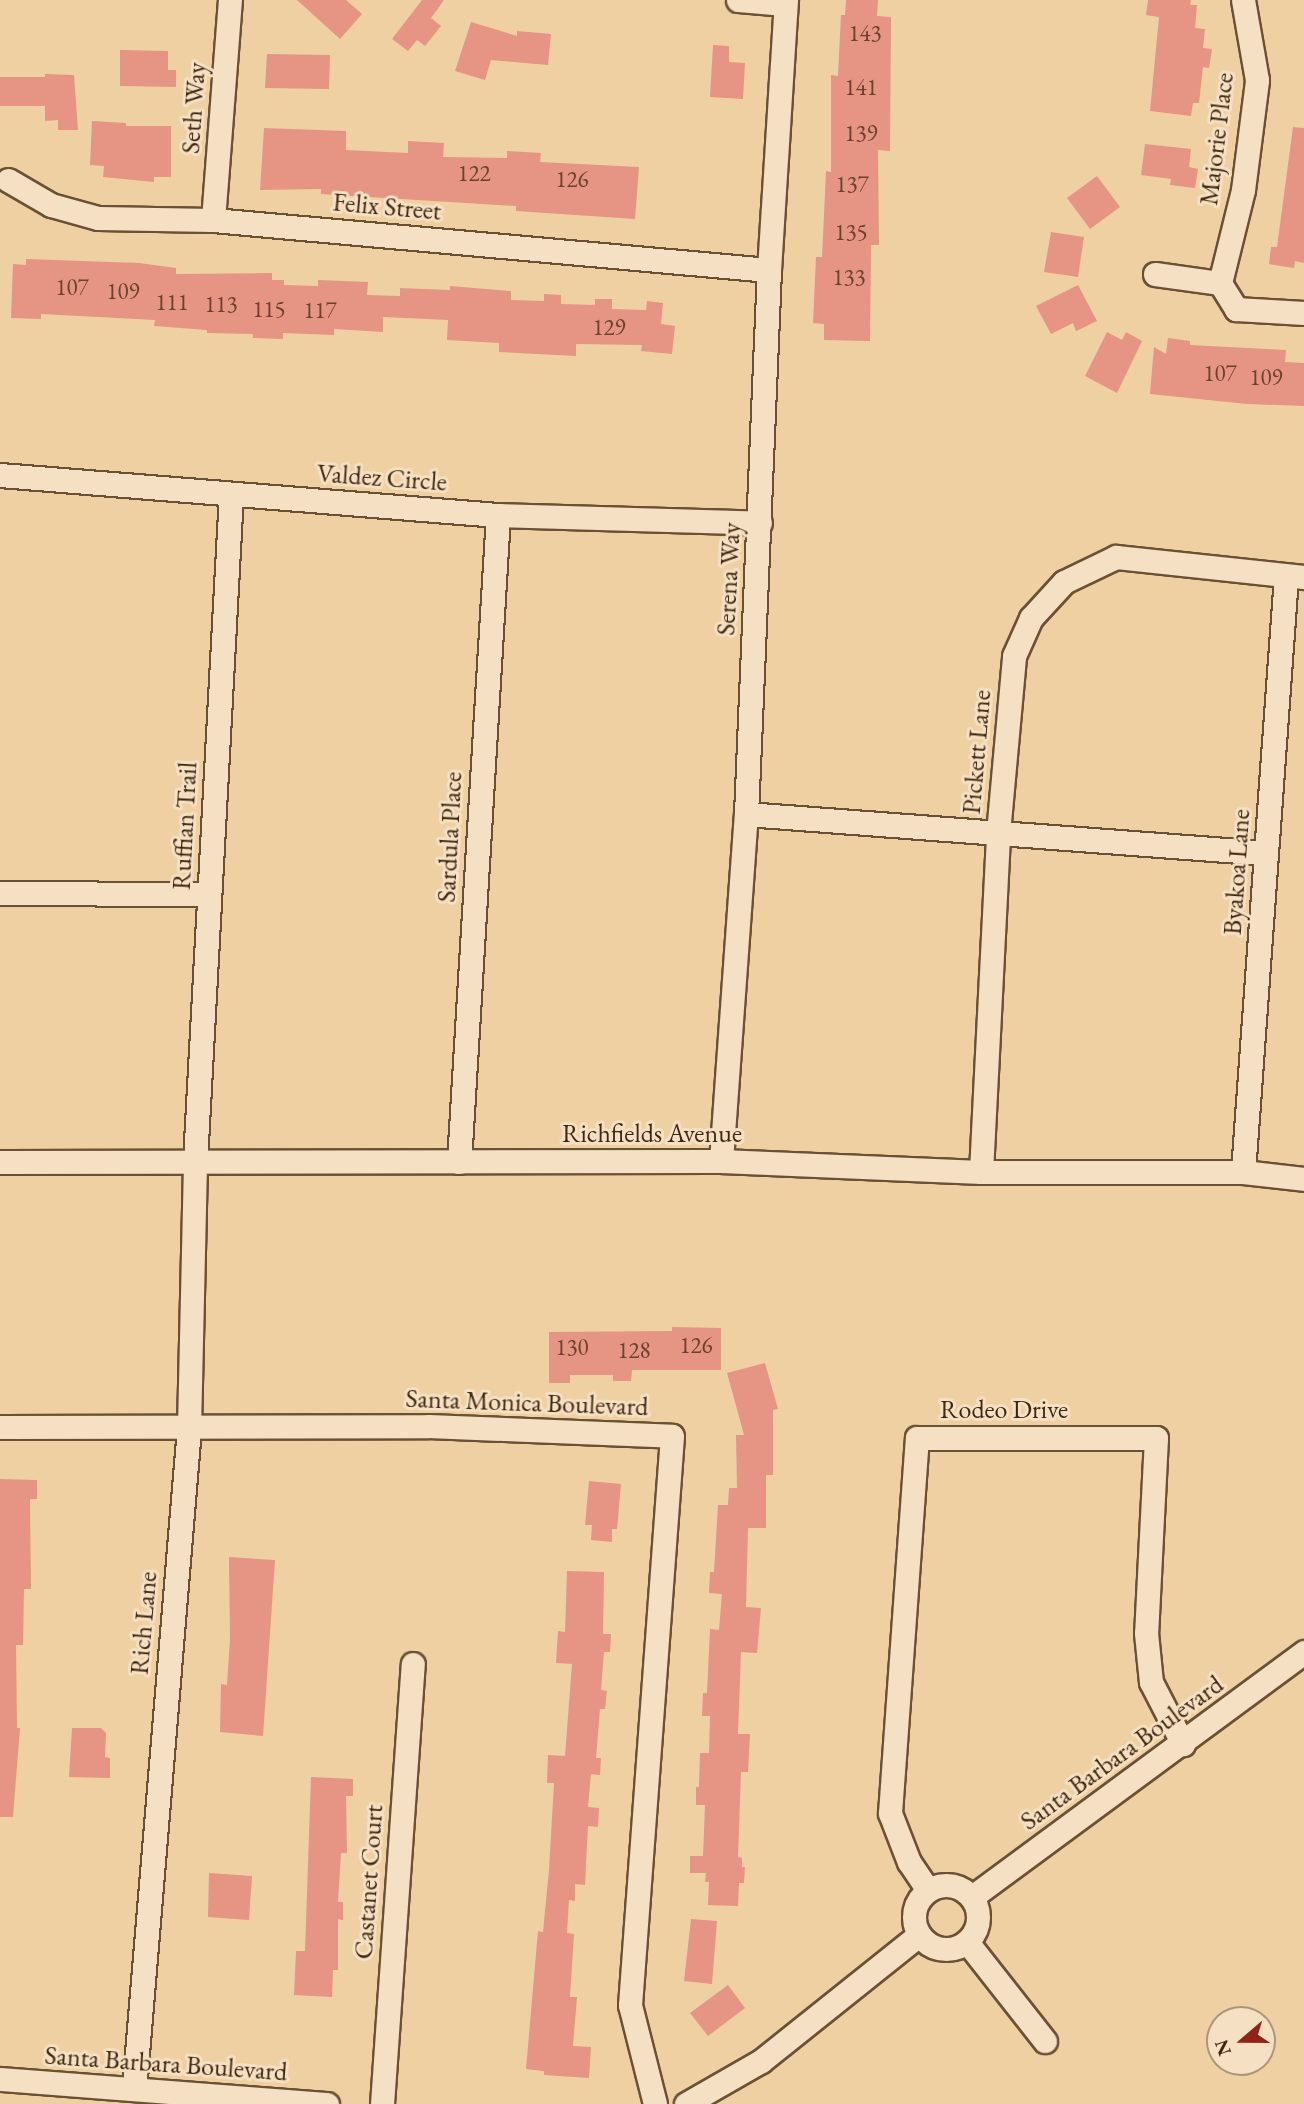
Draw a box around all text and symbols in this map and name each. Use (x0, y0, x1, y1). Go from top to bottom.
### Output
house number: 143 (848, 19, 882, 47)
street label: Seth Way (175, 61, 213, 155)
street label: Majorie Place (1193, 71, 1241, 207)
house number: 141 (844, 73, 878, 101)
house number: 139 (844, 119, 878, 147)
house number: 122 (457, 159, 491, 187)
house number: 126 (555, 165, 589, 193)
house number: 137 (835, 170, 869, 198)
street label: Felix Street (331, 187, 443, 227)
house number: 135 (834, 218, 868, 246)
house number: 133 (832, 263, 866, 291)
house number: 107 (55, 273, 89, 301)
house number: 109 (106, 277, 140, 305)
house number: 111 (155, 288, 189, 316)
house number: 113 (204, 290, 238, 318)
house number: 115 (252, 295, 286, 323)
house number: 117 (303, 296, 337, 324)
house number: 129 (592, 313, 626, 341)
house number: 107 (1203, 359, 1237, 387)
house number: 109 (1249, 363, 1283, 391)
street label: Valdez Circle (316, 458, 448, 498)
street label: Serena Way (710, 522, 748, 636)
street label: Pickett Lane (956, 689, 998, 815)
street label: Ruffian Trail (166, 761, 204, 891)
street label: Sardula Place (431, 771, 469, 903)
street label: Byakoa Lane (1217, 808, 1257, 936)
street label: Richfields Avenue (562, 1118, 742, 1150)
house number: 126 (679, 1331, 713, 1359)
house number: 130 (555, 1333, 589, 1361)
house number: 128 (617, 1336, 651, 1364)
street label: Santa Monica Boulevard (405, 1383, 649, 1423)
street label: Rodeo Drive (940, 1394, 1068, 1426)
street label: Rich Lane (124, 1570, 164, 1676)
street label: Santa Barbara Boulevard (1014, 1669, 1230, 1837)
street label: Castanet Court (348, 1804, 390, 1960)
north arrow (1206, 2006, 1276, 2076)
text: N (1208, 2036, 1237, 2059)
street label: Santa Barbara Boulevard (44, 2040, 288, 2088)

